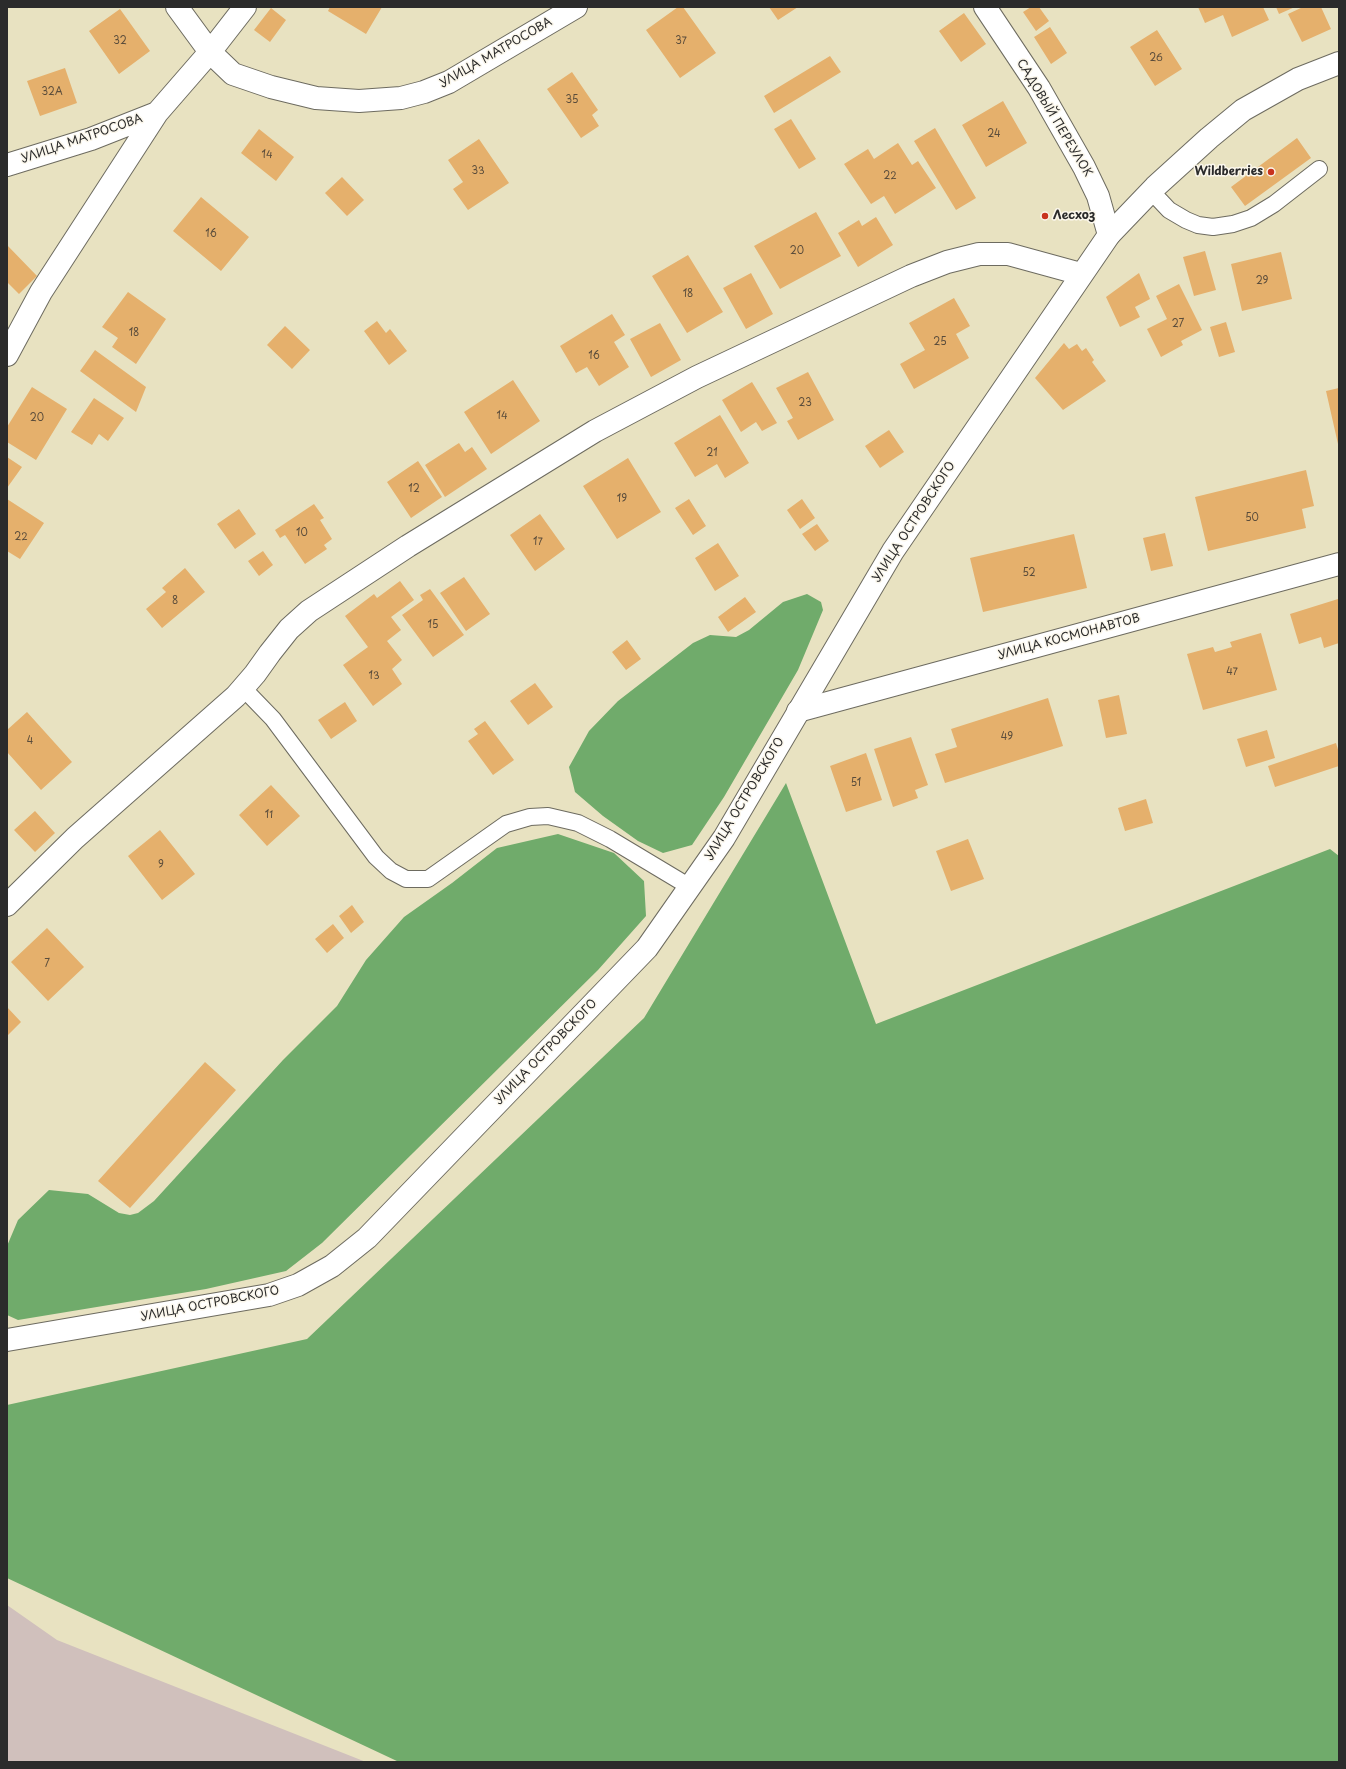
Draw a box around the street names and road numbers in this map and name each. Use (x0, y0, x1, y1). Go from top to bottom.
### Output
street label: УЛИЦА МАТРОСОВА (437, 15, 555, 91)
street label: САДОВЫЙ ПЕРЕУЛОК (1013, 57, 1095, 179)
street label: УЛИЦА МАТРОСОВА (19, 111, 145, 167)
street label: УЛИЦА ОСТРОВСКОГО (870, 459, 958, 585)
street label: УЛИЦА КОСМОНАВТОВ (996, 611, 1142, 663)
street label: УЛИЦА ОСТРОВСКОГО (703, 735, 787, 863)
street label: УЛИЦА ОСТРОВСКОГО (492, 996, 600, 1108)
street label: УЛИЦА ОСТРОВСКОГО (140, 1284, 280, 1324)

